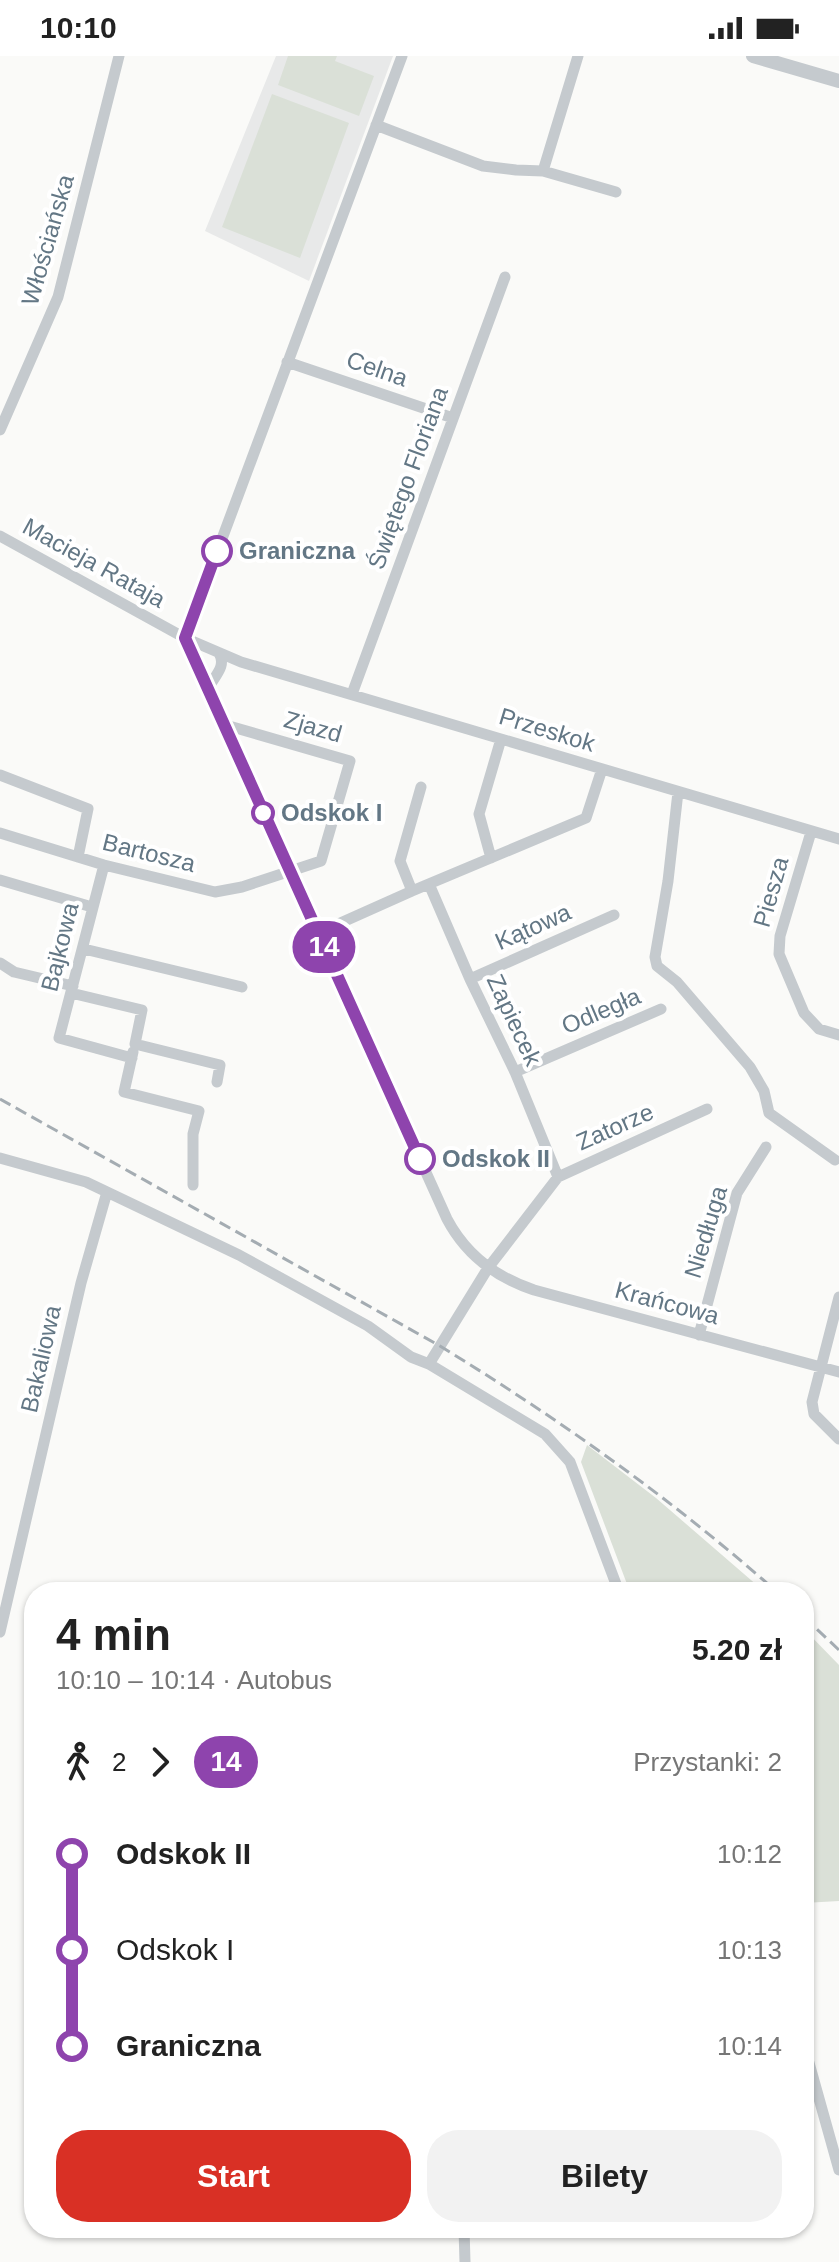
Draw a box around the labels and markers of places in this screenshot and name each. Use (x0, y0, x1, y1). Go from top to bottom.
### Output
marker: Graniczna (202, 536, 232, 566)
place label: Graniczna (239, 537, 356, 564)
place label: Odskok I (281, 799, 382, 826)
marker: Odskok I (252, 802, 274, 824)
marker: Odskok II (405, 1144, 435, 1174)
place label: Odskok II (442, 1145, 550, 1172)

